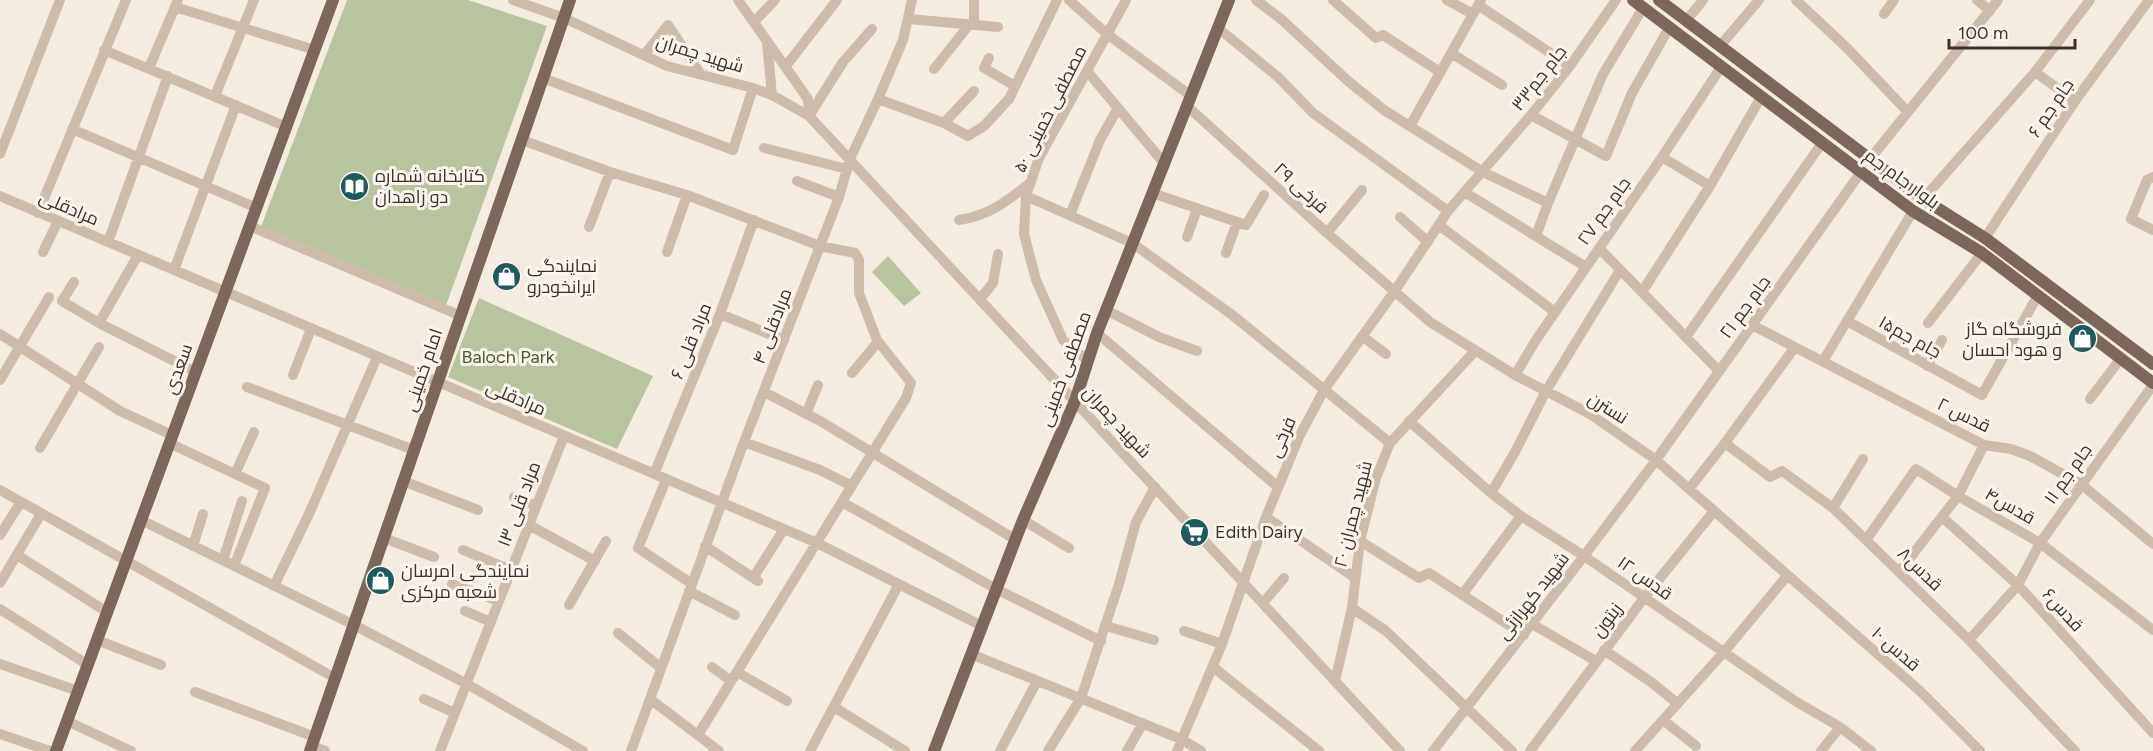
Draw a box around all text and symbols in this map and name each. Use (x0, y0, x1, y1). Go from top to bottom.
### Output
scale bar (1949, 12, 2075, 50)
text: 100 m (1958, 22, 2008, 44)
street label: شهید چمران (653, 30, 746, 79)
street label: جام جم۳۳ (1507, 41, 1572, 116)
street label: مصطفی خمینی ۵۰ (1008, 42, 1092, 176)
street label: جام جم ۶ (2023, 75, 2079, 142)
street label: بلوار جام جم (1860, 144, 1944, 214)
street label: فرخی ۲۹ (1269, 158, 1333, 218)
place label: کتابخانه شماره دو زاهدان (375, 165, 485, 208)
library icon: کتابخانه شماره دو زاهدان (338, 170, 370, 202)
street label: جام جم ۲۷ (1573, 173, 1636, 250)
street label: مرادقلی (36, 186, 102, 230)
place label: نمایندگی ایرانخودرو (527, 255, 597, 298)
shop icon: نمایندگی ایرانخودرو (490, 260, 522, 292)
street label: جام جم ۲۱ (1715, 271, 1776, 343)
street label: مرادقلی ۴ (748, 285, 796, 367)
street label: مراد قلی ۶ (666, 300, 716, 382)
street label: مصطفی خمینی (1034, 308, 1096, 430)
street label: جام جم۱۵ (1874, 311, 1945, 364)
place label: فروشگاه گاز و هود احسان (1962, 318, 2062, 361)
shop icon: فروشگاه گاز و هود احسان (2067, 323, 2099, 355)
street label: امام خمینی (399, 326, 448, 415)
street label: سعدی (159, 341, 197, 397)
park label: Baloch Park (461, 346, 555, 368)
street label: مرادقلی (483, 376, 549, 420)
street label: شهید چمران (1077, 381, 1156, 463)
street label: نسترن (1584, 387, 1632, 429)
street label: قدس ۲ (1934, 393, 1994, 437)
street label: فرخی (1263, 413, 1301, 461)
street label: جام جم ۱۱ (2039, 440, 2097, 509)
street label: مراد قلی ۱۳ (493, 458, 545, 550)
street label: شهید چمران ۲۰ (1329, 458, 1378, 570)
street label: قدس۴ (1981, 483, 2039, 529)
supermarket icon: Edith Dairy (1178, 516, 1210, 548)
place label: Edith Dairy (1215, 521, 1303, 543)
street label: قدس۸ (1893, 542, 1947, 596)
street label: شهید کهرازئی (1492, 548, 1574, 644)
street label: قدس ۱۲ (1613, 551, 1677, 605)
place label: نمایندگی امرسان شعبه مرکزی (401, 560, 529, 603)
shop icon: نمایندگی امرسان شعبه مرکزی (364, 565, 396, 597)
street label: قدس۶ (2038, 584, 2088, 636)
street label: زیتون (1587, 599, 1627, 641)
street label: قدس ۱۰ (1867, 622, 1925, 676)

